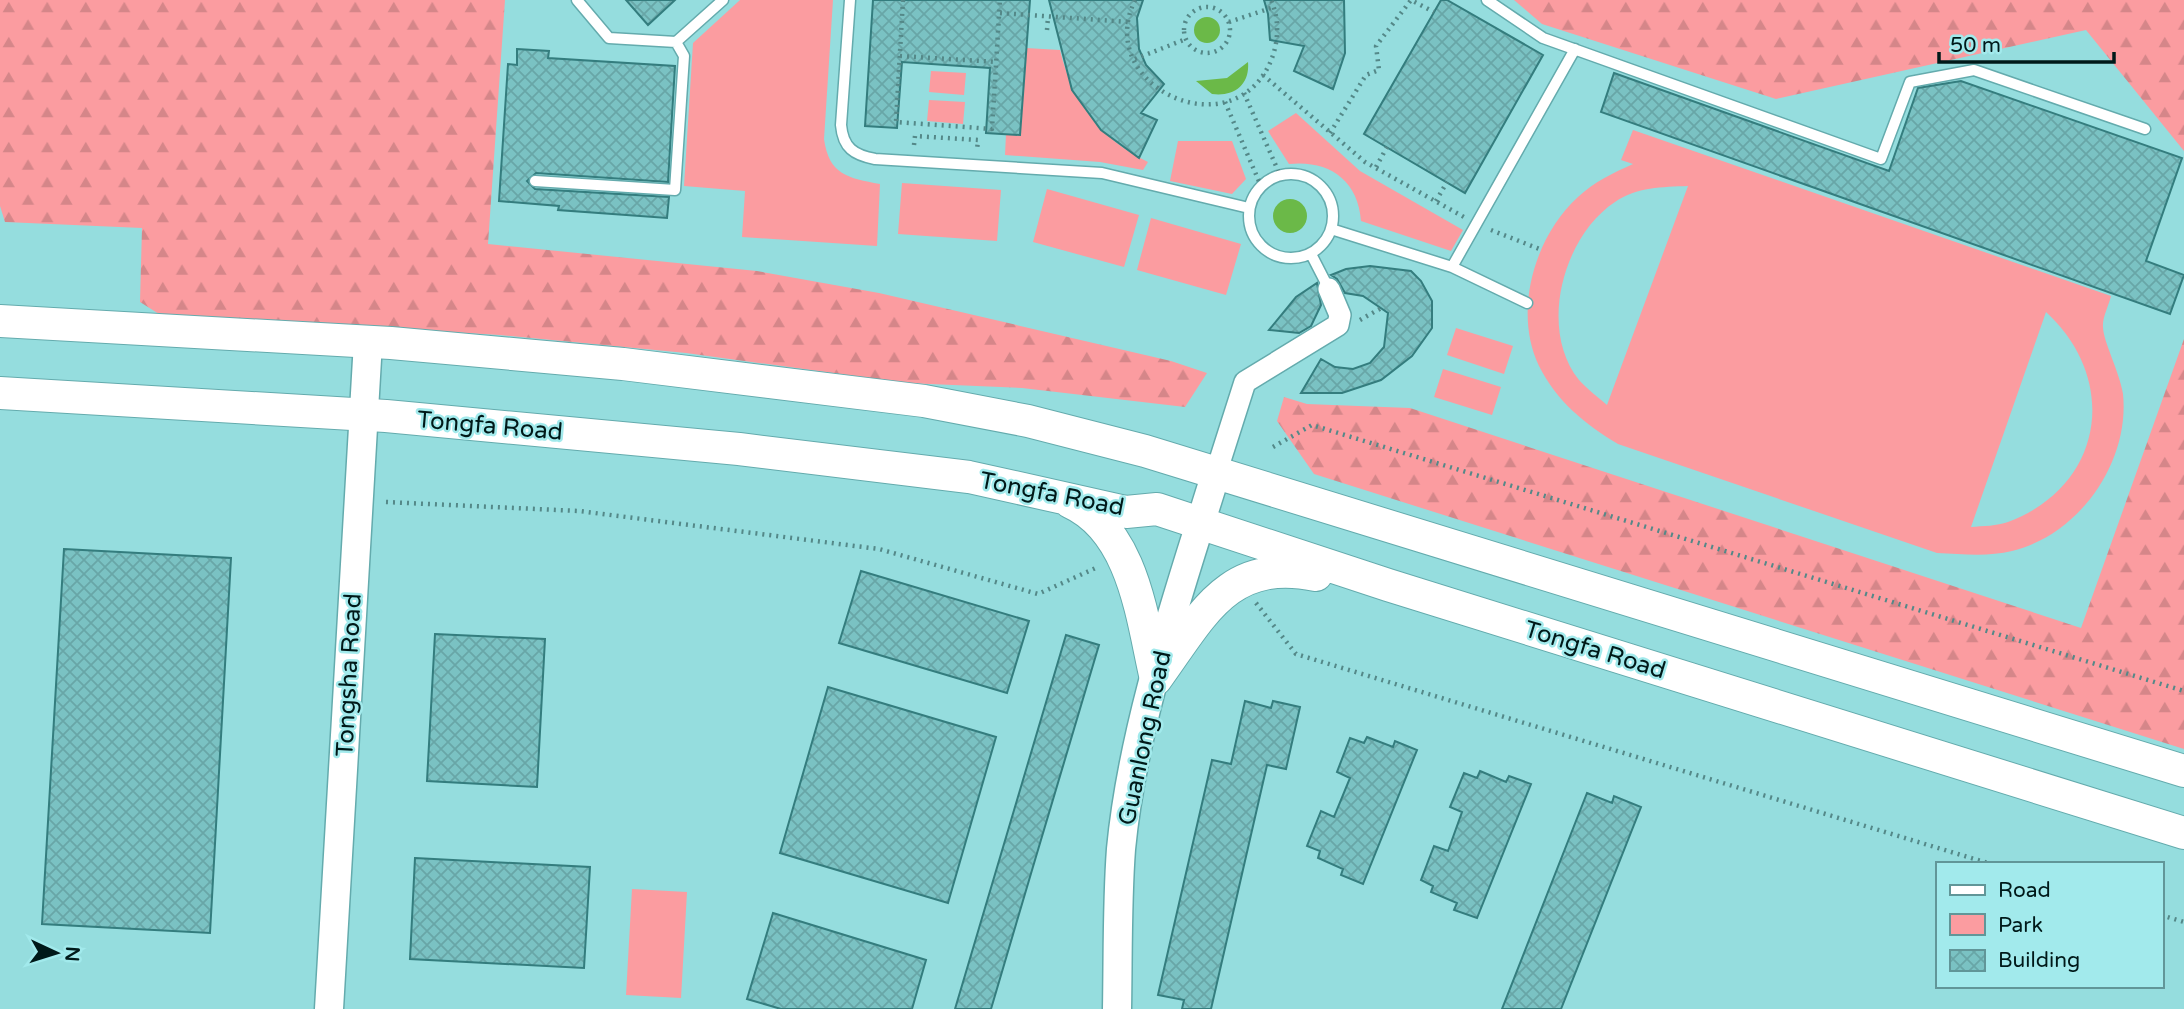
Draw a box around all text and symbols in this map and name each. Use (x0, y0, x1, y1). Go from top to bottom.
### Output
scale bar (1939, 21, 2114, 65)
text: 50 m (1950, 33, 2001, 58)
street label: Tongfa Road (416, 405, 564, 447)
street label: Tongfa Road (977, 466, 1127, 522)
street label: Tongsha Road (330, 593, 368, 757)
street label: Tongfa Road (1521, 615, 1669, 685)
street label: Guanlong Road (1112, 648, 1178, 828)
legend (1936, 862, 2163, 988)
text: Road (1998, 878, 2051, 903)
text: Park (1998, 913, 2043, 938)
north arrow (21, 918, 91, 988)
text: N (60, 946, 83, 962)
text: Building (1998, 948, 2080, 973)

